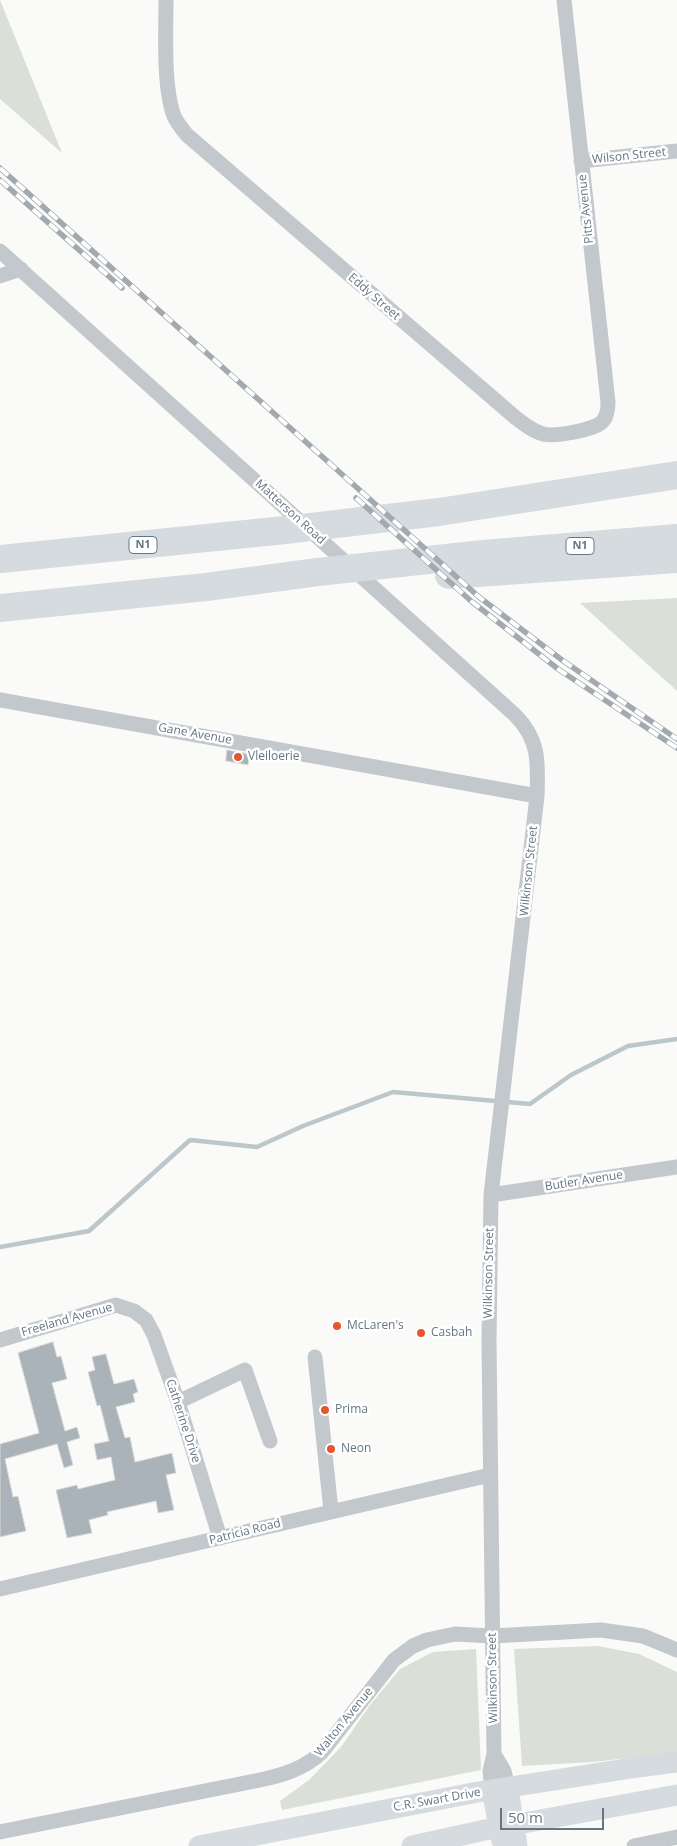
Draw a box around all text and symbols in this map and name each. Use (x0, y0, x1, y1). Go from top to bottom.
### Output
street label: Wilson Street (591, 145, 667, 167)
street label: Pitts Avenue (575, 174, 597, 244)
street label: Eddy Street (345, 271, 403, 323)
street label: Matterson Road (252, 477, 328, 547)
road number: N1 (129, 536, 157, 554)
road number: N1 (566, 538, 594, 554)
street label: Gane Avenue (157, 720, 233, 748)
place label: Vleiloerie (248, 750, 300, 764)
marker: Vleiloerie (232, 751, 244, 763)
street label: Wilkinson Street (517, 825, 541, 917)
street label: Butler Avenue (544, 1168, 624, 1194)
street label: Wilkinson Street (481, 1228, 497, 1318)
street label: Freeland Avenue (20, 1300, 114, 1340)
place label: McLaren's (347, 1319, 404, 1333)
marker: McLaren's (331, 1320, 343, 1332)
place label: Casbah (431, 1326, 472, 1340)
marker: Casbah (415, 1327, 427, 1339)
street label: Catherine Drive (163, 1377, 203, 1465)
place label: Prima (335, 1403, 368, 1417)
marker: Prima (319, 1404, 331, 1416)
place label: Neon (341, 1442, 371, 1456)
marker: Neon (325, 1443, 337, 1455)
street label: Patricia Road (208, 1516, 282, 1548)
street label: Wilkinson Street (485, 1633, 501, 1723)
street label: Walton Avenue (312, 1685, 376, 1759)
street label: C.R. Swart Drive (392, 1785, 482, 1815)
scale bar (502, 1798, 606, 1830)
text: 50 m (508, 1807, 543, 1827)

